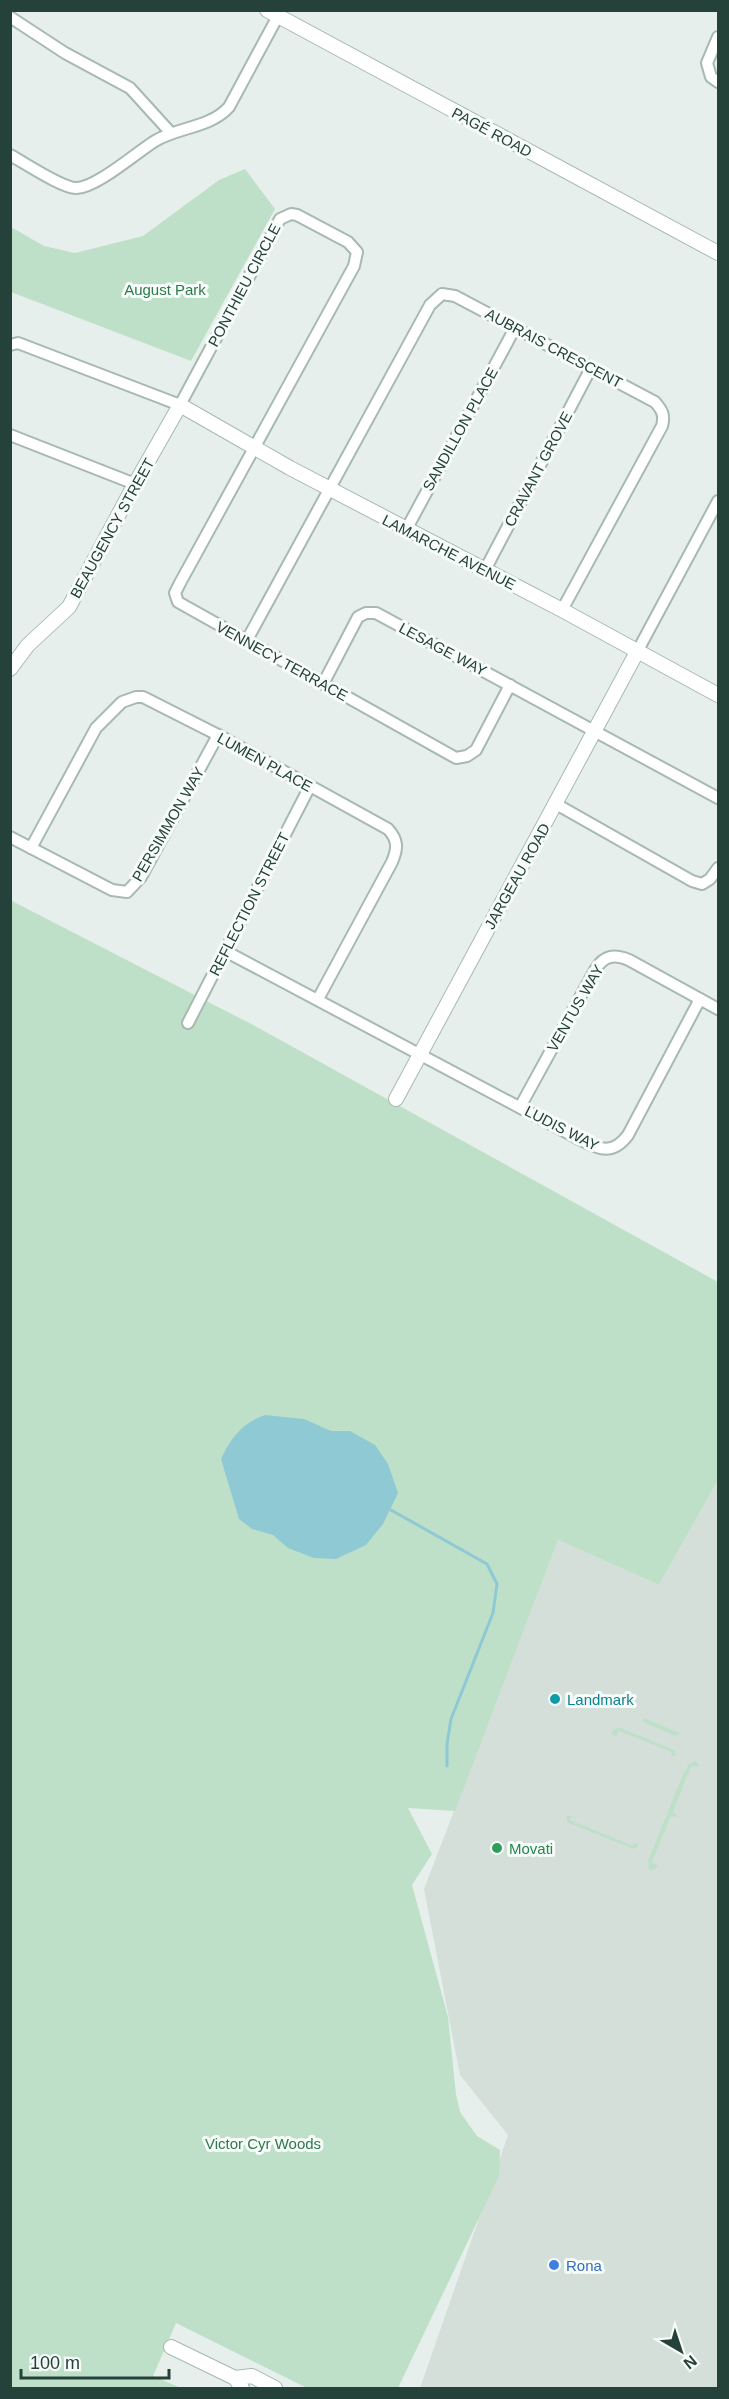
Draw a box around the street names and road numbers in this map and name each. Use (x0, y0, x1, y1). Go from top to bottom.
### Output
street label: PAGÉ ROAD (449, 104, 535, 160)
street label: PONTHIEU CIRCLE (204, 221, 284, 349)
street label: AUBRAIS CRESCENT (483, 305, 625, 391)
street label: SANDILLON PLACE (419, 364, 501, 494)
street label: CRAVANT GROVE (501, 409, 575, 529)
street label: BEAUGENCY STREET (66, 455, 158, 601)
street label: LAMARCHE AVENUE (380, 511, 518, 593)
street label: VENNECY TERRACE (213, 618, 351, 704)
street label: LESAGE WAY (396, 619, 490, 679)
street label: LUMEN PLACE (215, 729, 315, 795)
street label: PERSIMMON WAY (128, 764, 208, 884)
street label: JARGEAU ROAD (481, 820, 553, 932)
street label: REFLECTION STREET (205, 830, 293, 978)
street label: VENTUS WAY (543, 962, 607, 1054)
street label: LUDIS WAY (522, 1102, 602, 1154)

